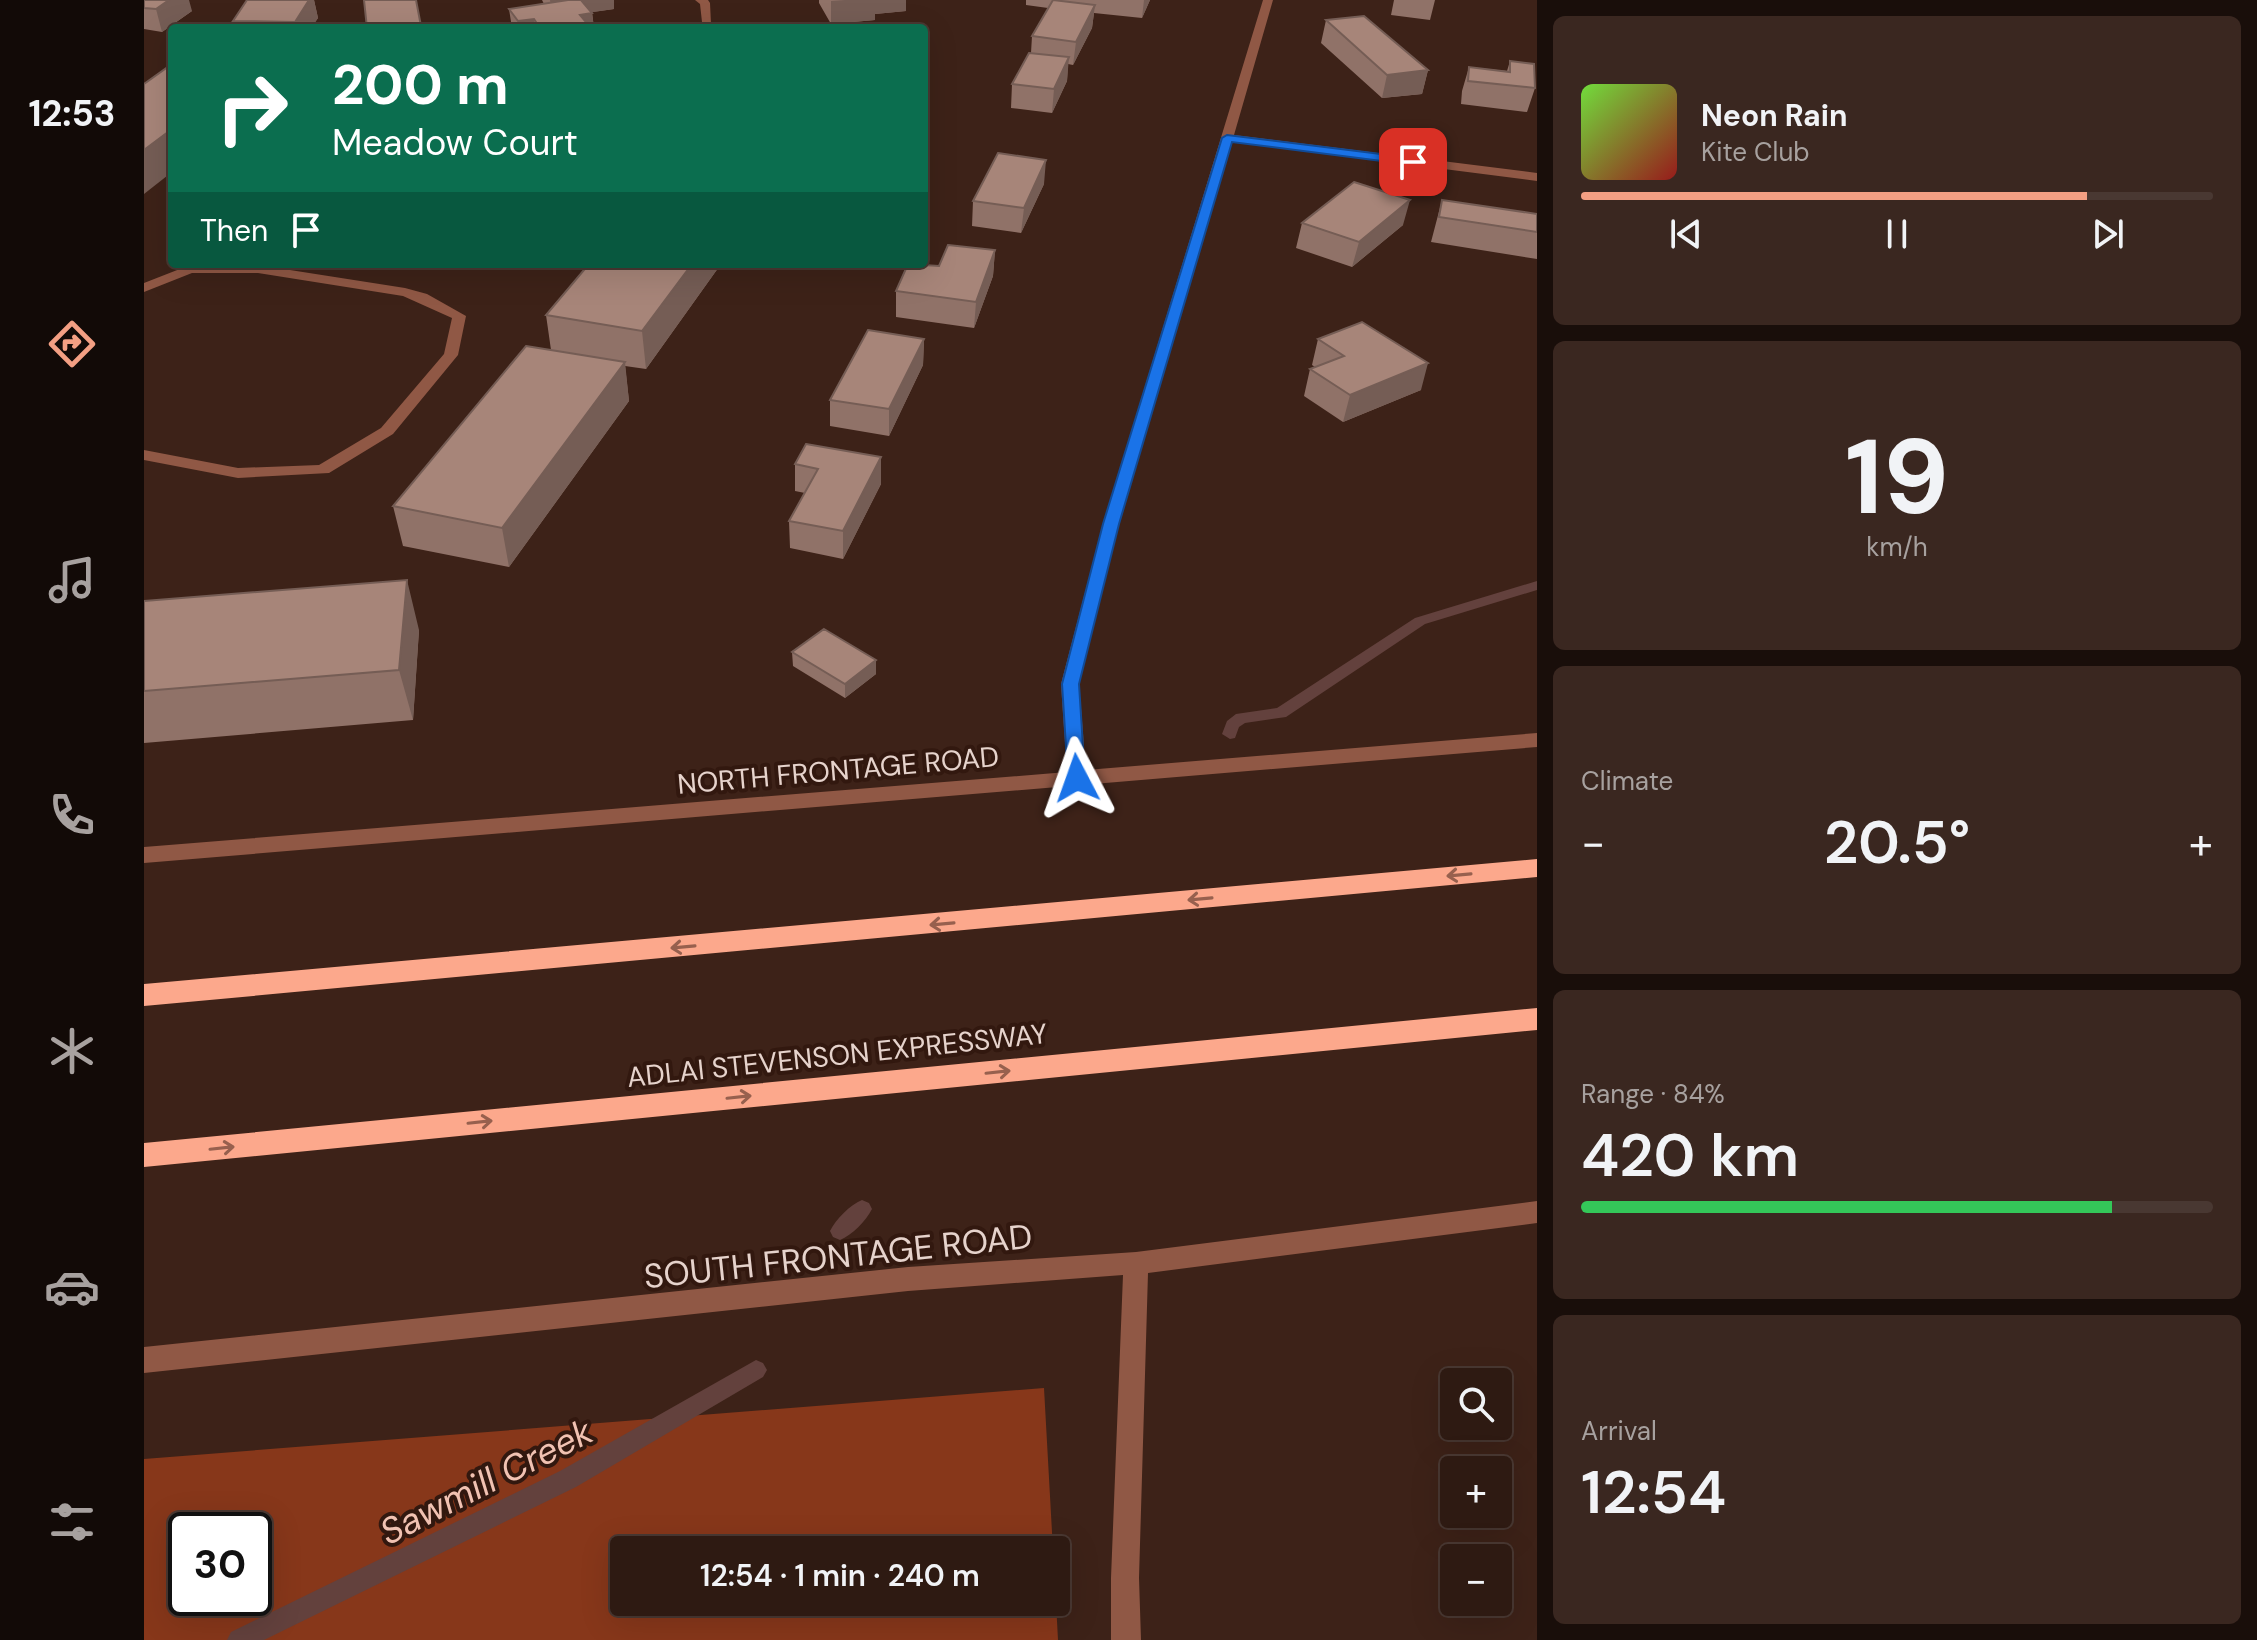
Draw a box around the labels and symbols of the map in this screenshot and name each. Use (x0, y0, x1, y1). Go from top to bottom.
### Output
pin (1379, 128, 1447, 196)
position arrow (1035, 736, 1119, 820)
street label: NORTH FRONTAGE ROAD (676, 738, 1000, 803)
one-way arrow (1446, 868, 1473, 883)
one-way arrow (1188, 892, 1214, 907)
one-way arrow (929, 916, 956, 931)
one-way arrow (670, 940, 697, 955)
street label: ADLAI STEVENSON EXPRESSWAY (625, 1015, 1049, 1096)
one-way arrow (984, 1064, 1011, 1079)
one-way arrow (725, 1089, 752, 1104)
one-way arrow (466, 1115, 493, 1130)
one-way arrow (208, 1140, 235, 1155)
street label: SOUTH FRONTAGE ROAD (642, 1214, 1034, 1299)
water label: Sawmill Creek (372, 1407, 601, 1555)
speed limit sign: 30 (168, 1512, 272, 1616)

